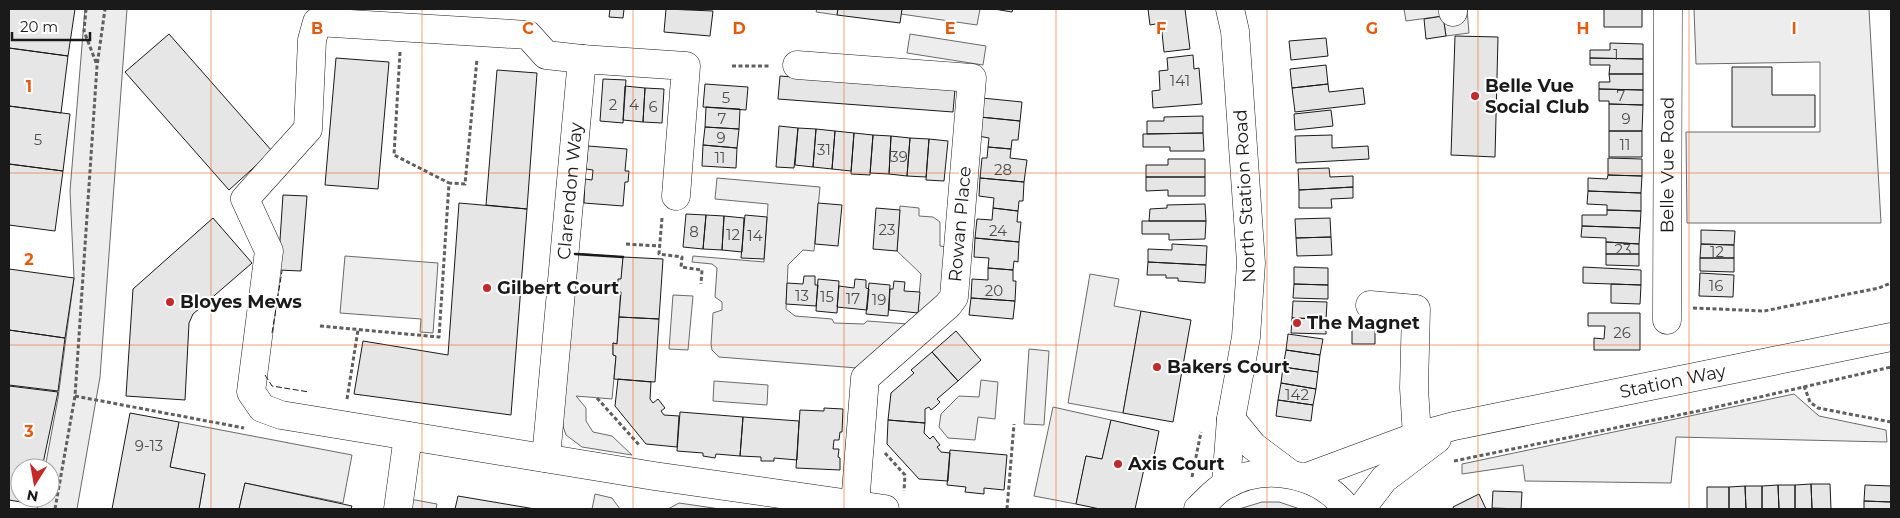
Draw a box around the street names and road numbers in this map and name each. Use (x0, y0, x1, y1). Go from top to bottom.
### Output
street label: Belle Vue Road (1656, 97, 1679, 233)
street label: North Station Road (1229, 109, 1261, 283)
street label: Clarendon Way (553, 121, 587, 261)
street label: Rowan Place (944, 165, 976, 283)
street label: Station Way (1617, 360, 1728, 403)

